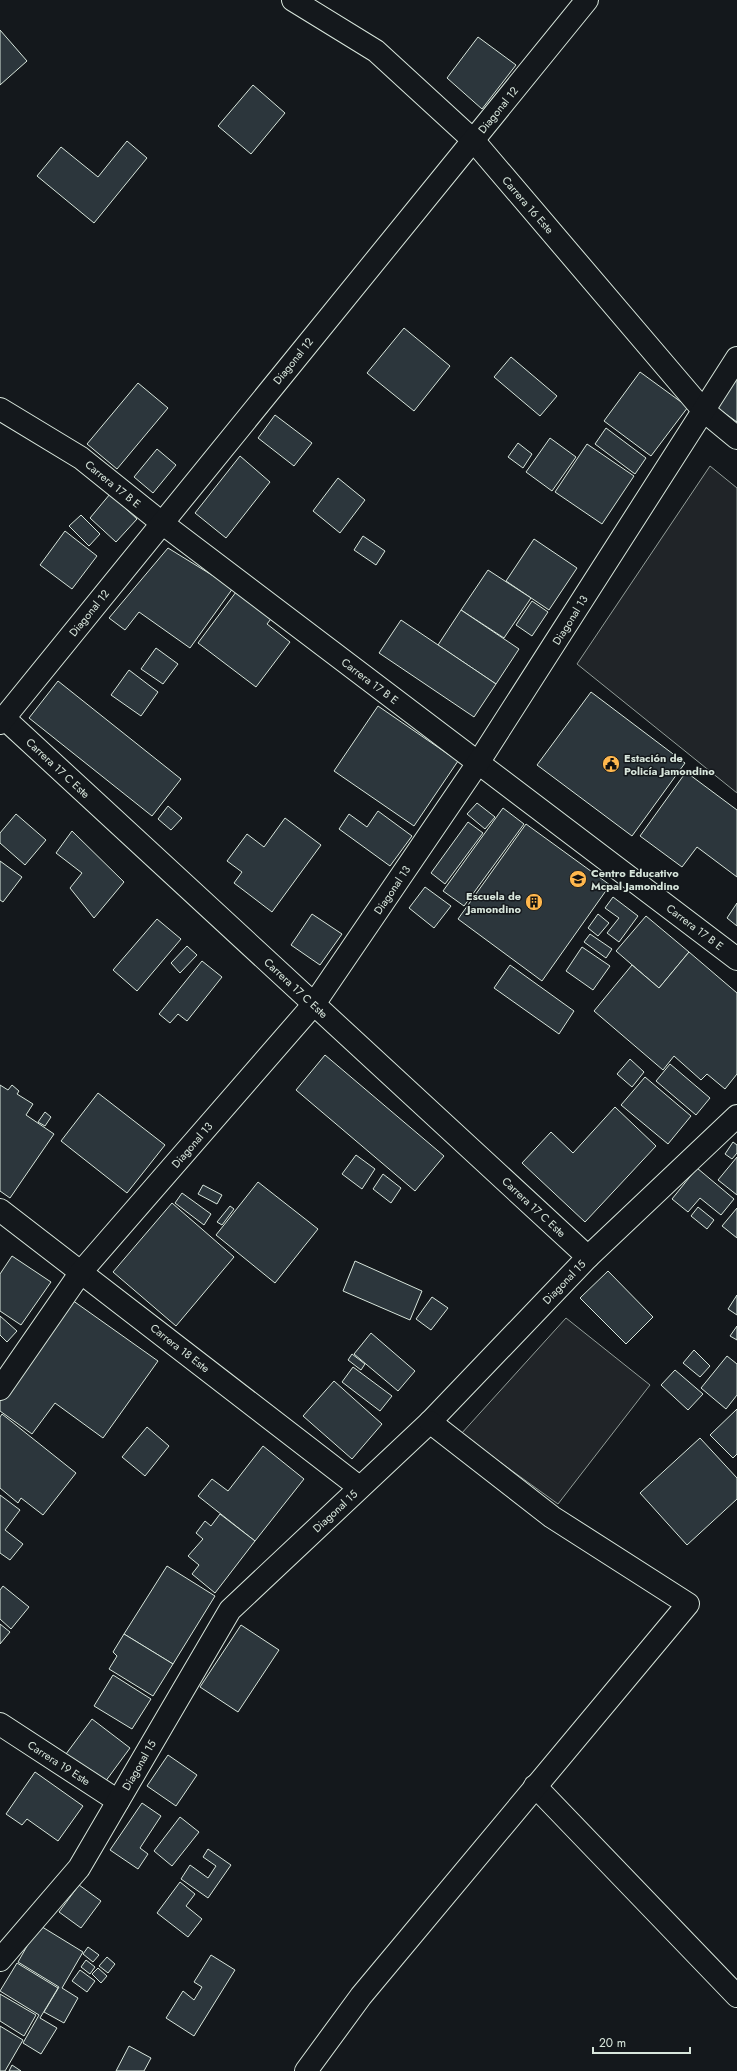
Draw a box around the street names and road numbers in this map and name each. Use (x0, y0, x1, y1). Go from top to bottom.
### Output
street label: Diagonal 12 (474, 83, 522, 137)
street label: Carrera 16 Este (498, 173, 558, 238)
street label: Diagonal 12 (269, 334, 317, 388)
street label: Carrera 17 B E (82, 456, 144, 512)
street label: Diagonal 12 (65, 586, 113, 640)
street label: Diagonal 13 (548, 592, 592, 648)
street label: Carrera 17 B E (338, 654, 402, 708)
street label: Carrera 17 C Este (23, 734, 94, 802)
street label: Diagonal 13 (370, 862, 414, 918)
street label: Carrera 17 B E (663, 900, 727, 954)
street label: Carrera 17 C Este (261, 954, 332, 1022)
street label: Diagonal 13 (168, 1119, 216, 1171)
street label: Carrera 17 C Este (499, 1173, 570, 1241)
street label: Diagonal 15 (539, 1256, 589, 1308)
street label: Carrera 18 Este (147, 1320, 213, 1376)
street label: Diagonal 15 (309, 1486, 361, 1536)
street label: Carrera 19 Este (25, 1737, 94, 1789)
street label: Diagonal 15 (118, 1737, 160, 1793)

